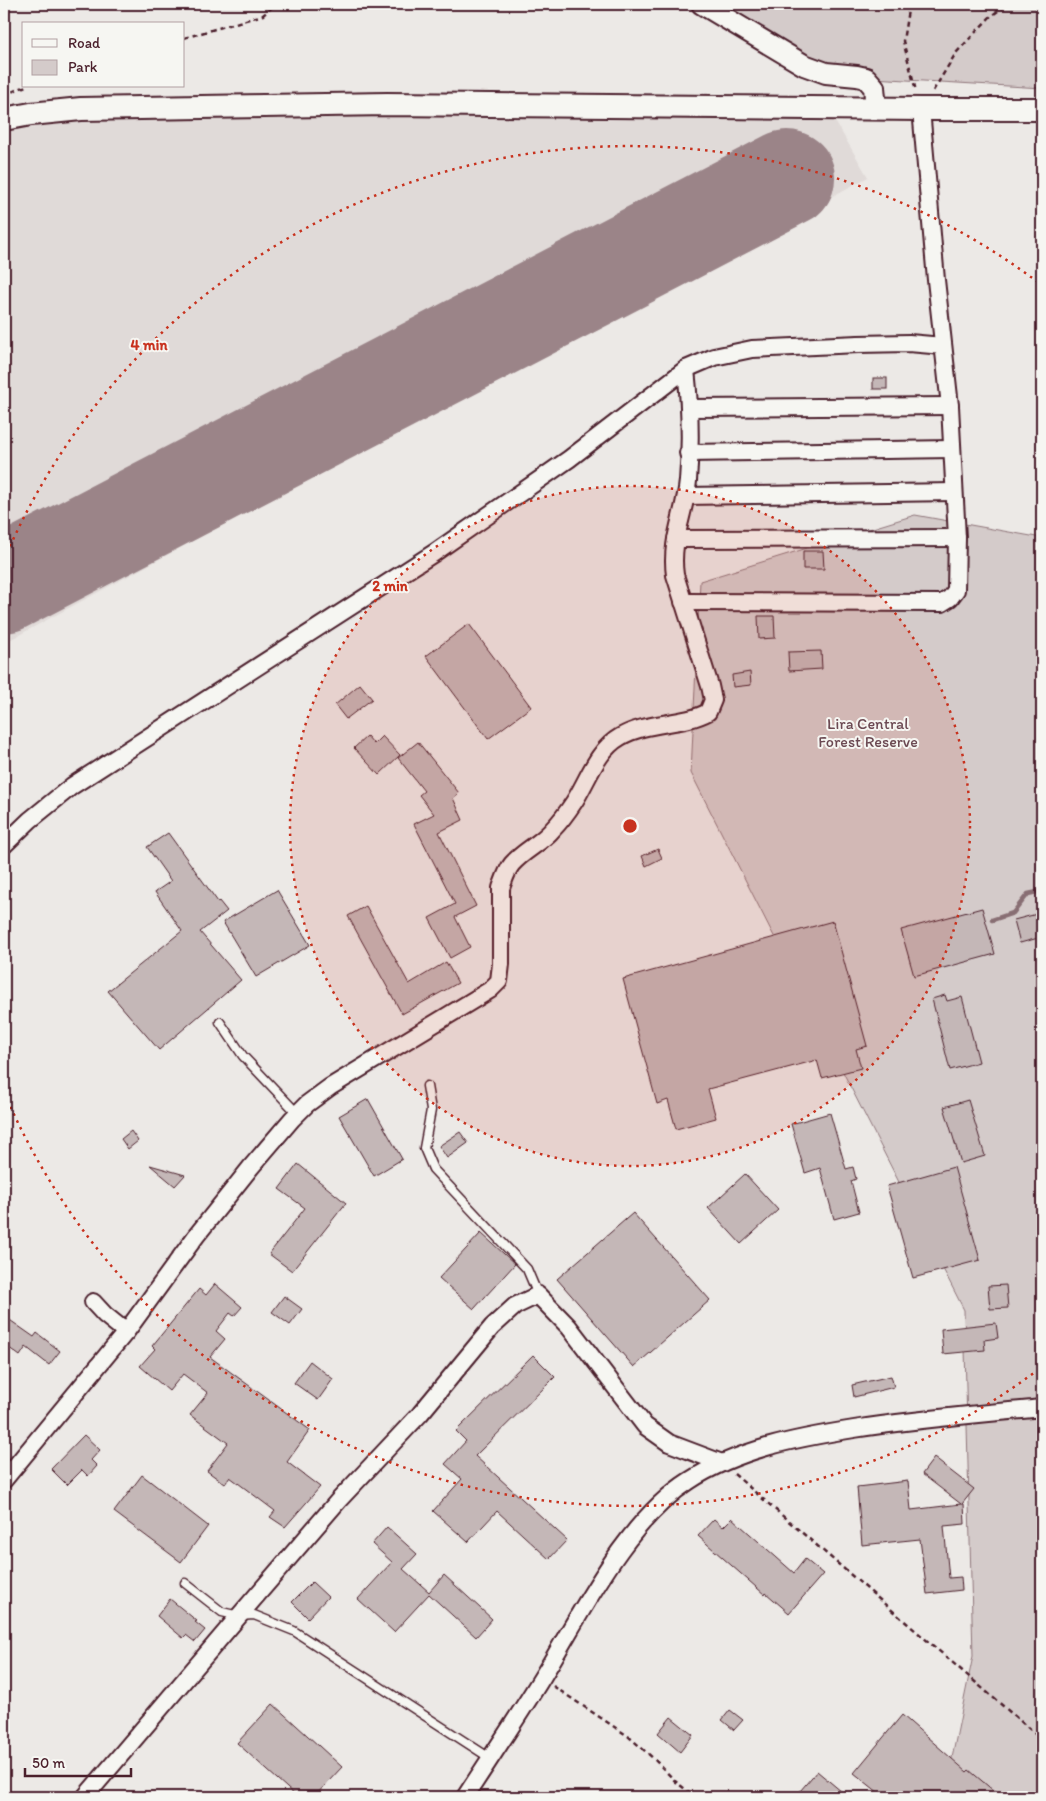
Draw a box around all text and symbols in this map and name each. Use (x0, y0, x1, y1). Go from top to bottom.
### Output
legend (22, 22, 185, 88)
text: Road (68, 34, 101, 52)
text: Park (68, 58, 98, 76)
text: 4 min (131, 336, 168, 354)
text: 2 min (372, 577, 409, 595)
park label: Lira Central Forest Reserve (818, 714, 918, 751)
centre of rings (621, 817, 639, 835)
scale bar (25, 1746, 131, 1778)
text: 50 m (32, 1754, 65, 1772)

